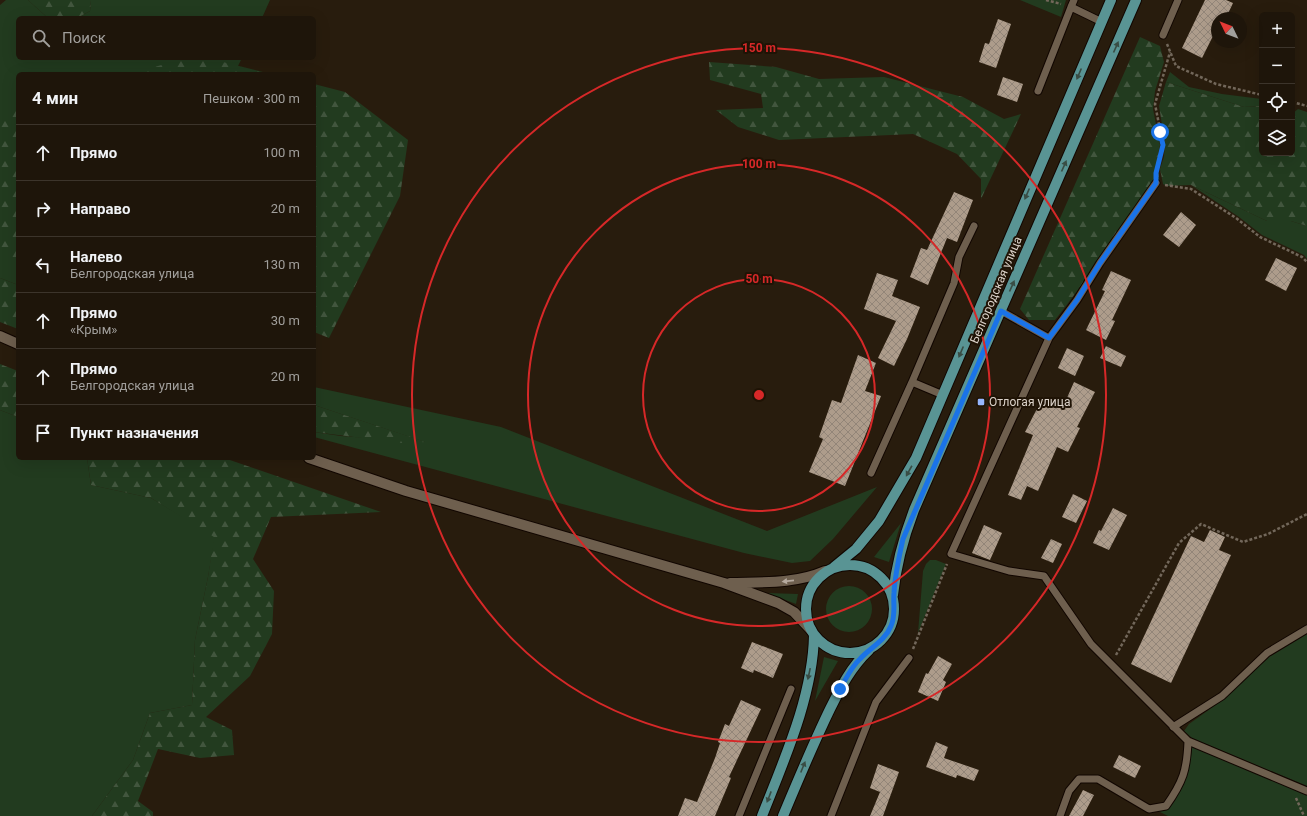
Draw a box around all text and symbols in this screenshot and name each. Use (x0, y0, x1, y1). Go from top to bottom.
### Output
north arrow (1211, 12, 1247, 48)
map controls (1259, 12, 1295, 156)
button: + (1259, 12, 1295, 48)
search box (16, 16, 316, 60)
icon: search (30, 27, 52, 49)
text: Поиск (62, 29, 106, 47)
text: 150 m (742, 41, 776, 55)
one-way arrow (1113, 41, 1119, 53)
button: − (1259, 48, 1295, 84)
one-way arrow (1076, 69, 1082, 80)
button: locate (1259, 84, 1295, 120)
text: 4 мин (32, 88, 78, 108)
text: Пешком · 300 m (203, 91, 300, 106)
button: layers (1259, 120, 1295, 156)
route start (1151, 123, 1169, 141)
icon: ahead (32, 142, 54, 164)
text: Прямо (70, 144, 117, 162)
text: 100 m (263, 145, 300, 160)
text: 100 m (742, 157, 776, 171)
one-way arrow (1061, 160, 1067, 172)
one-way arrow (1024, 188, 1030, 200)
icon: right (32, 198, 54, 220)
text: Направо (70, 200, 131, 218)
text: 20 m (271, 201, 300, 216)
street label: Белгородская улица (967, 234, 1025, 346)
text: Налево (70, 248, 122, 266)
icon: left (32, 254, 54, 276)
text: 130 m (263, 257, 300, 272)
text: Белгородская улица (70, 266, 194, 281)
text: 50 m (745, 272, 773, 286)
one-way arrow (1009, 279, 1015, 291)
text: Прямо (70, 304, 117, 322)
icon: ahead (32, 310, 54, 332)
text: 30 m (271, 313, 300, 328)
text: «Крым» (70, 322, 117, 337)
one-way arrow (958, 347, 964, 358)
text: Прямо (70, 360, 117, 378)
icon: ahead (32, 366, 54, 388)
text: 20 m (271, 369, 300, 384)
text: Белгородская улица (70, 378, 194, 393)
centre of rings (752, 388, 766, 402)
place label: Отлогая улица (989, 395, 1070, 409)
marker: Отлогая улица (976, 397, 986, 407)
icon: arrive (32, 422, 54, 444)
text: Пункт назначения (70, 424, 199, 442)
one-way arrow (905, 465, 912, 477)
one-way arrow (782, 577, 794, 584)
one-way arrow (806, 667, 812, 680)
route end (831, 680, 849, 698)
one-way arrow (800, 761, 807, 773)
one-way arrow (766, 792, 772, 804)

